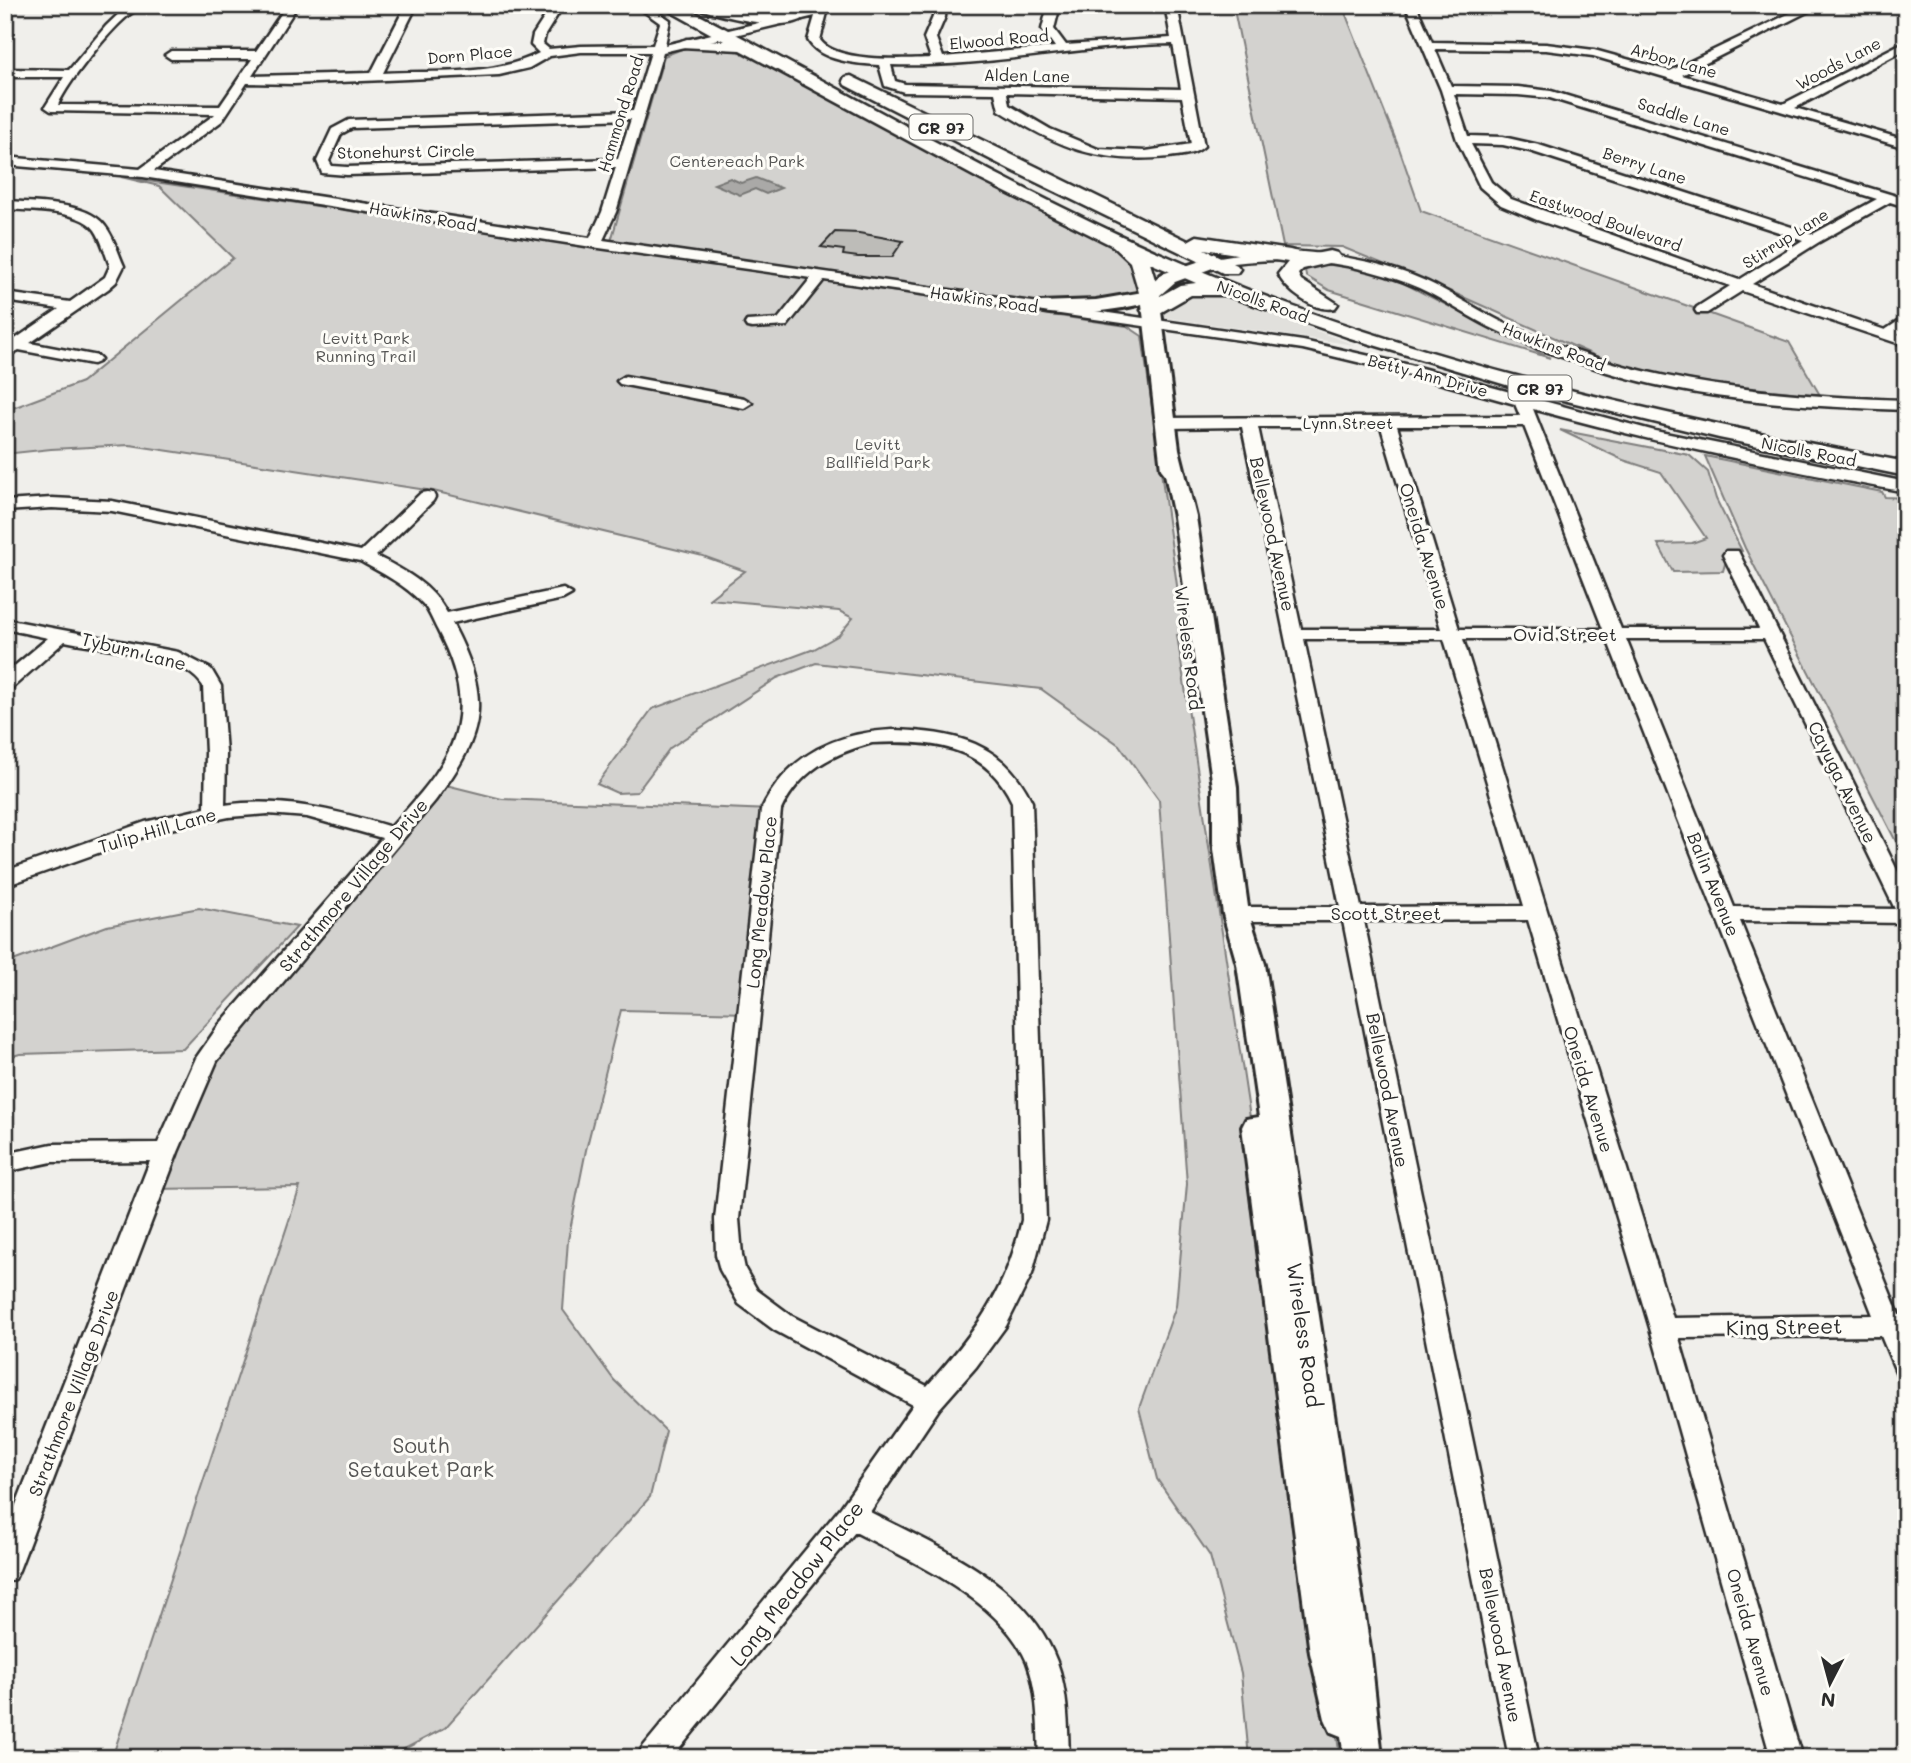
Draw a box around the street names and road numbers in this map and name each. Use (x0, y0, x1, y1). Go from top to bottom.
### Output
street label: Elwood Road (948, 24, 1050, 54)
street label: Woods Lane (1792, 32, 1884, 94)
street label: Arbor Lane (1628, 38, 1720, 82)
street label: Dorn Place (426, 40, 514, 68)
street label: Hammond Road (592, 53, 648, 175)
street label: Alden Lane (984, 64, 1070, 86)
street label: Saddle Lane (1635, 92, 1733, 140)
road number: CR 97 (909, 114, 972, 140)
street label: Stonehurst Circle (337, 139, 475, 163)
street label: Berry Lane (1601, 142, 1689, 188)
street label: Eastwood Boulevard (1527, 184, 1685, 256)
street label: Hawkins Road (368, 196, 478, 236)
street label: Stirrup Lane (1738, 203, 1832, 273)
street label: Nicolls Road (1214, 275, 1312, 327)
street label: Hawkins Road (929, 281, 1039, 317)
street label: Hawkins Road (1499, 317, 1609, 375)
street label: Betty Ann Drive (1366, 349, 1490, 401)
road number: CR 97 (1508, 376, 1572, 400)
street label: Lynn Street (1303, 412, 1393, 433)
street label: Nicolls Road (1760, 431, 1858, 471)
street label: Bellewood Avenue (1245, 455, 1301, 613)
street label: Oneida Avenue (1394, 480, 1456, 612)
street label: Wireless Road (1169, 584, 1209, 712)
street label: Ovid Street (1513, 622, 1617, 646)
street label: Tyburn Lane (79, 626, 189, 676)
street label: Cayuga Avenue (1803, 717, 1883, 847)
street label: Strathmore Village Drive (273, 793, 433, 977)
street label: Tulip Hill Lane (95, 802, 219, 858)
street label: Long Meadow Place (740, 815, 782, 989)
street label: Balin Avenue (1682, 828, 1746, 940)
street label: Scott Street (1331, 901, 1441, 925)
street label: Bellewood Avenue (1361, 1011, 1415, 1169)
street label: Oneida Avenue (1558, 1023, 1620, 1155)
street label: Wireless Road (1281, 1261, 1329, 1409)
street label: Strathmore Village Drive (22, 1286, 124, 1500)
street label: King Street (1725, 1311, 1843, 1341)
street label: Long Meadow Place (723, 1495, 869, 1671)
street label: Oneida Avenue (1721, 1565, 1781, 1699)
street label: Bellewood Avenue (1474, 1566, 1528, 1724)

